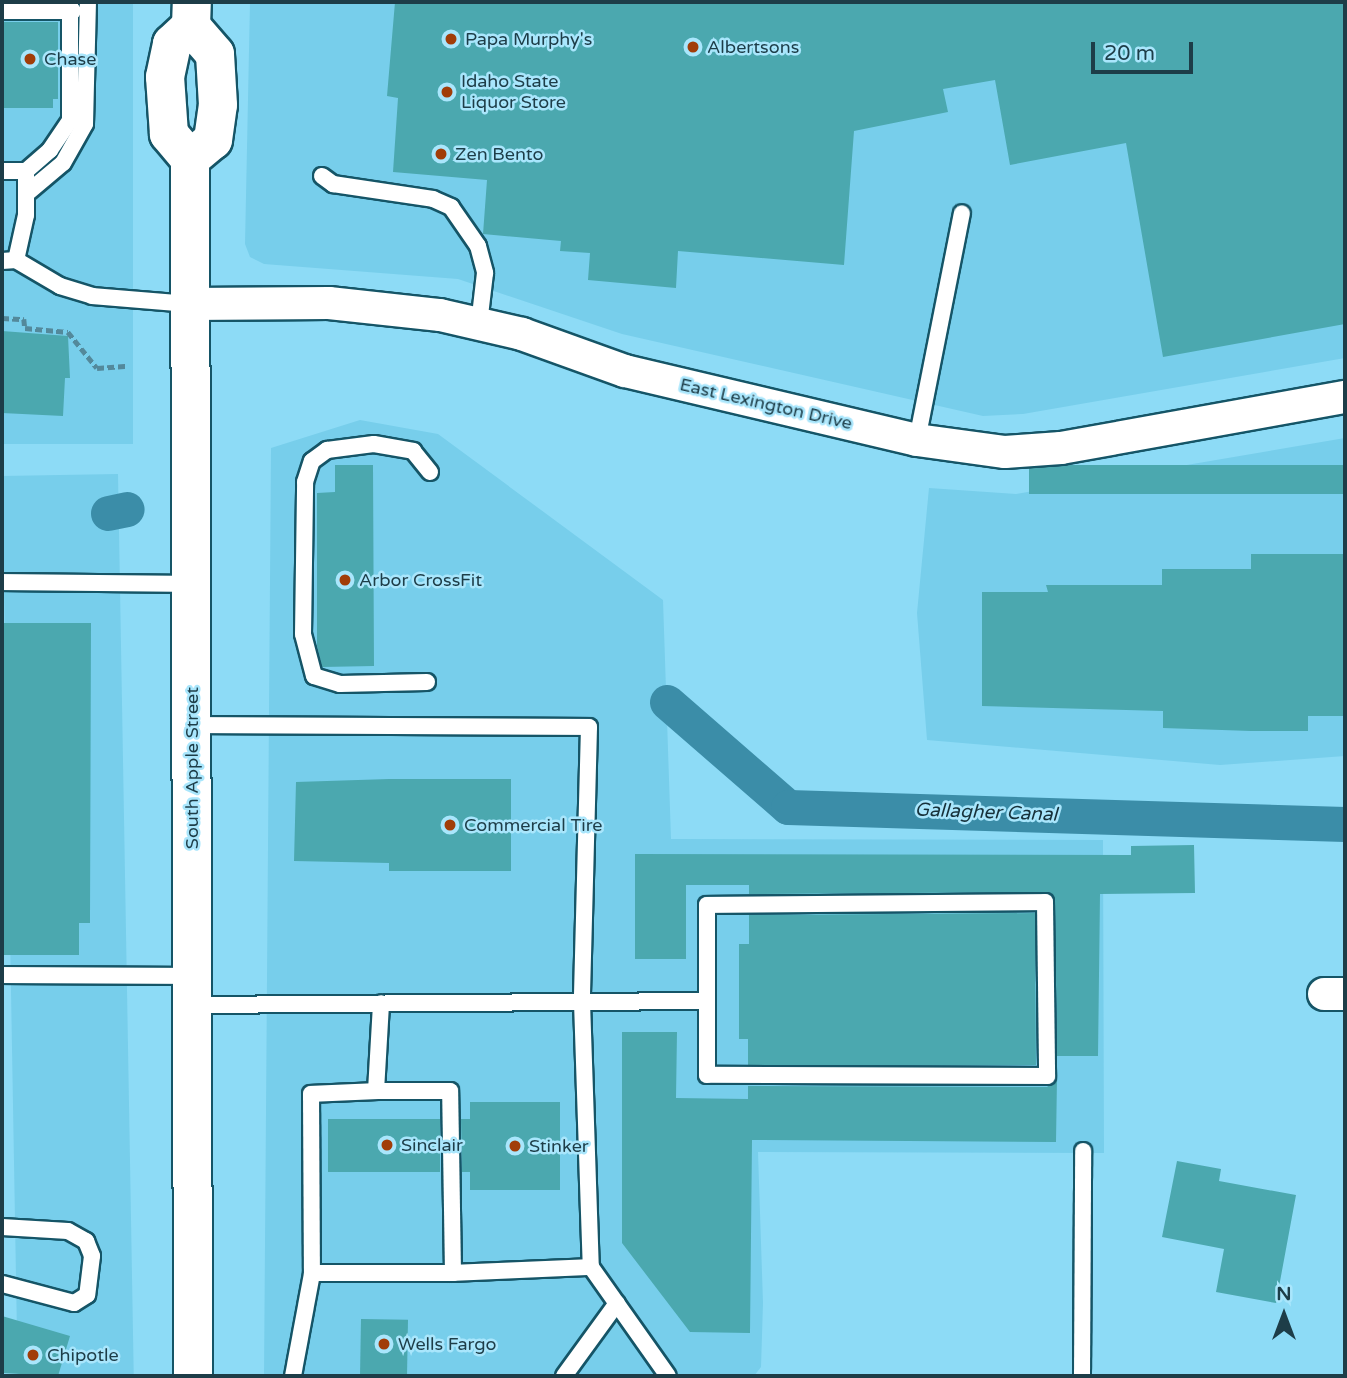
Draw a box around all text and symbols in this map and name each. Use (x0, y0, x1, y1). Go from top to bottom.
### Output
place label: Papa Murphy's (465, 28, 592, 50)
scale bar (1095, 28, 1196, 72)
marker: Papa Murphy's (443, 31, 459, 47)
place label: Albertsons (707, 36, 799, 58)
marker: Albertsons (685, 39, 701, 55)
text: 20 m (1104, 41, 1155, 66)
place label: Chase (44, 48, 96, 70)
marker: Chase (22, 51, 38, 67)
place label: Idaho State Liquor Store (461, 71, 566, 114)
marker: Idaho State Liquor Store (439, 84, 455, 100)
place label: Zen Bento (455, 143, 543, 165)
marker: Zen Bento (433, 146, 449, 162)
street label: East Lexington Drive (678, 374, 854, 434)
place label: Arbor CrossFit (359, 569, 482, 591)
marker: Arbor CrossFit (337, 572, 353, 588)
street label: South Apple Street (181, 687, 203, 849)
water label: Gallagher Canal (914, 799, 1058, 827)
place label: Commercial Tire (464, 814, 602, 836)
marker: Commercial Tire (442, 817, 458, 833)
place label: Sinclair (401, 1134, 463, 1156)
place label: Stinker (529, 1135, 589, 1157)
marker: Sinclair (379, 1137, 395, 1153)
marker: Stinker (507, 1138, 523, 1154)
north arrow (1249, 1280, 1319, 1350)
text: N (1276, 1283, 1292, 1305)
place label: Wells Fargo (398, 1333, 496, 1355)
marker: Wells Fargo (376, 1336, 392, 1352)
place label: Chipotle (47, 1344, 119, 1366)
marker: Chipotle (25, 1347, 41, 1363)

